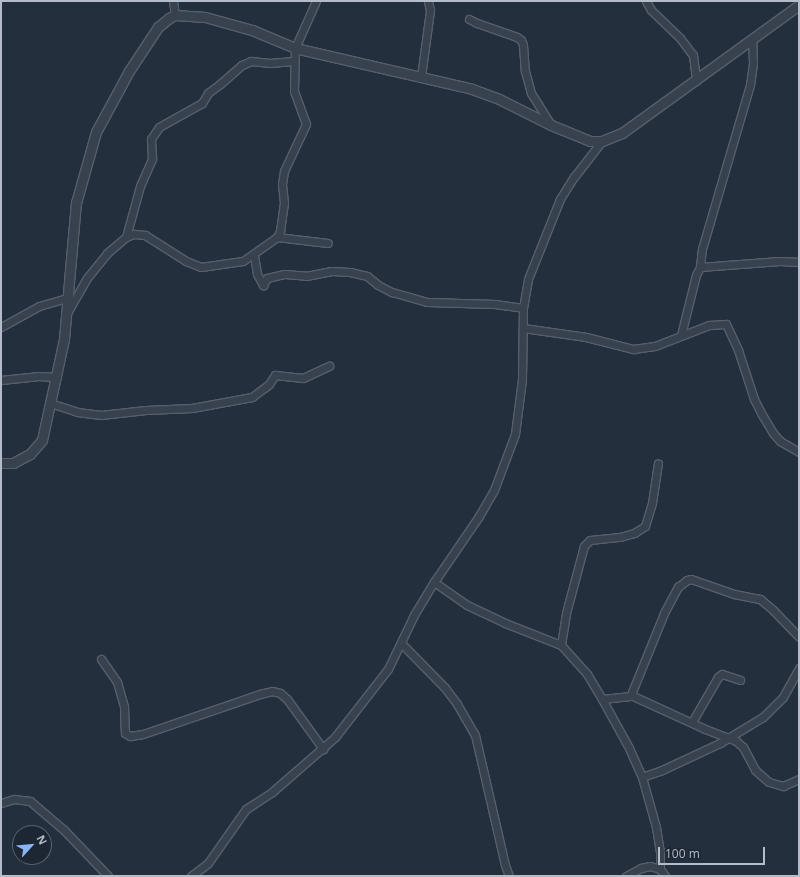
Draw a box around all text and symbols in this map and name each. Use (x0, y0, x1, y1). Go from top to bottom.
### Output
north arrow (12, 825, 52, 865)
text: N (34, 832, 51, 847)
scale bar (660, 839, 767, 865)
text: 100 m (665, 845, 700, 862)

